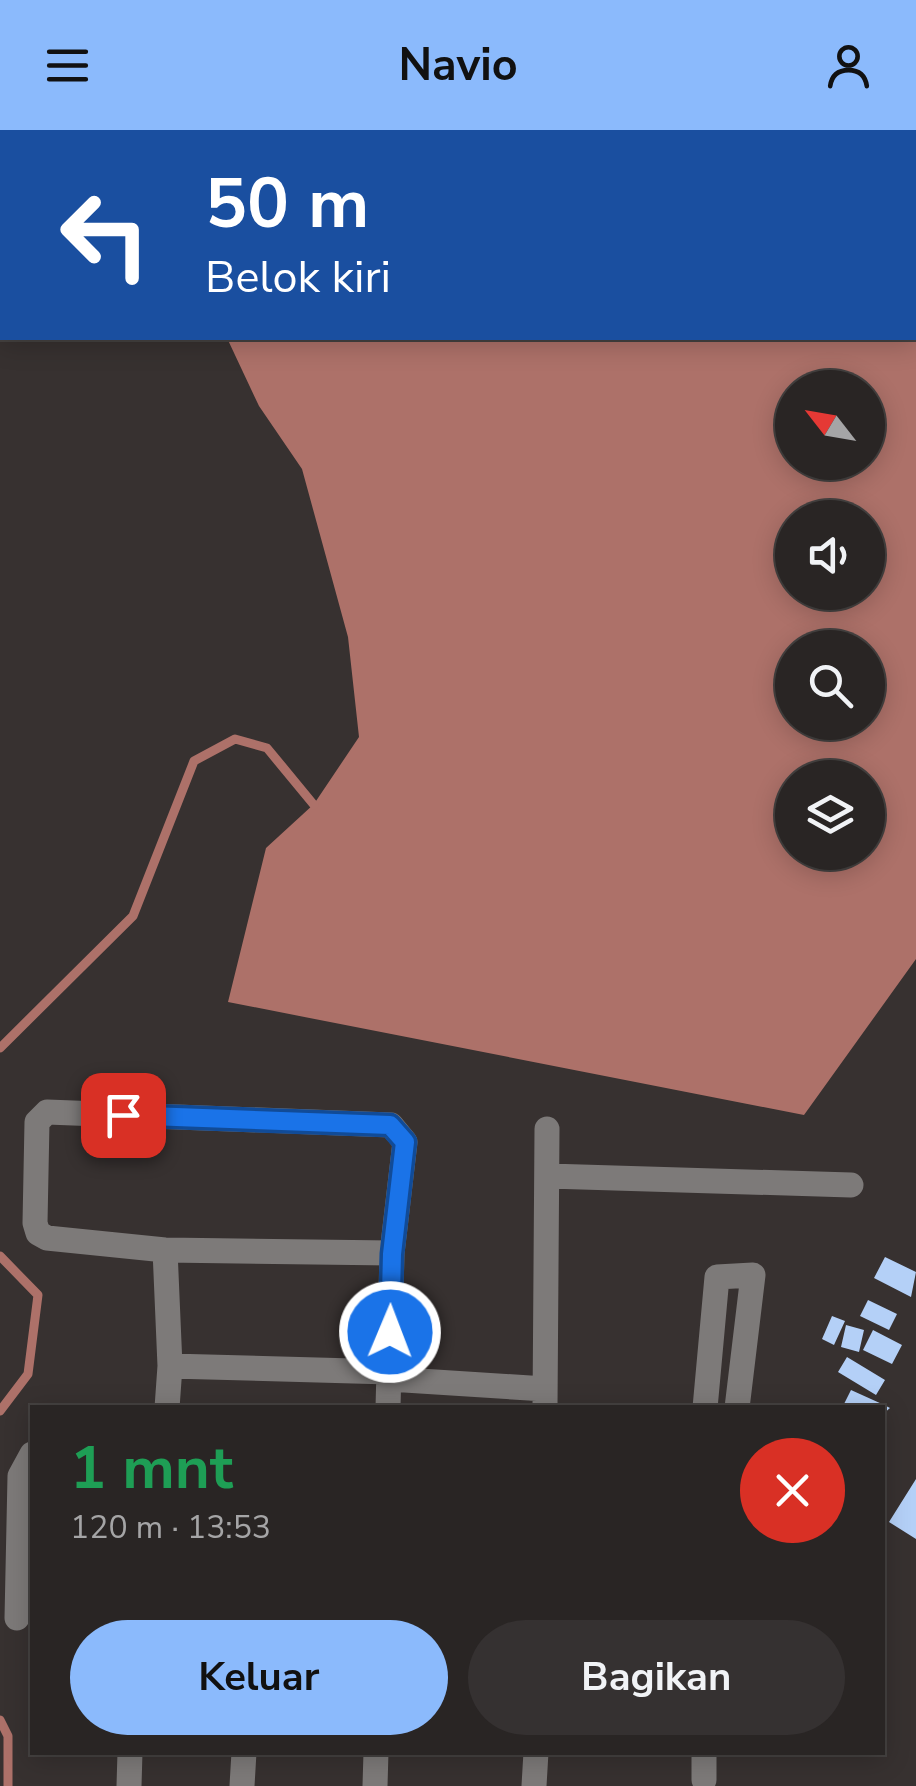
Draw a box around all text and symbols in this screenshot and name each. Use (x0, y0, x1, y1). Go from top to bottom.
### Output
text: Navio (398, 35, 518, 96)
icon: menu (40, 38, 95, 93)
icon: person (821, 38, 876, 93)
text: 50 m (205, 156, 369, 252)
icon: left (40, 170, 170, 300)
text: Belok kiri (205, 247, 391, 308)
north arrow (775, 370, 885, 480)
map controls (775, 370, 885, 870)
button: sound (775, 500, 885, 610)
button: search (775, 630, 885, 740)
button: layers (775, 760, 885, 870)
pin (81, 1073, 166, 1158)
icon: arrive (96, 1088, 151, 1143)
position arrow (338, 1280, 442, 1384)
text: 1 mnt (70, 1427, 233, 1509)
button: close (740, 1438, 845, 1543)
text: 120 m · 13:53 (70, 1506, 271, 1549)
button: Keluar (70, 1620, 448, 1735)
button: Bagikan (468, 1620, 845, 1735)

